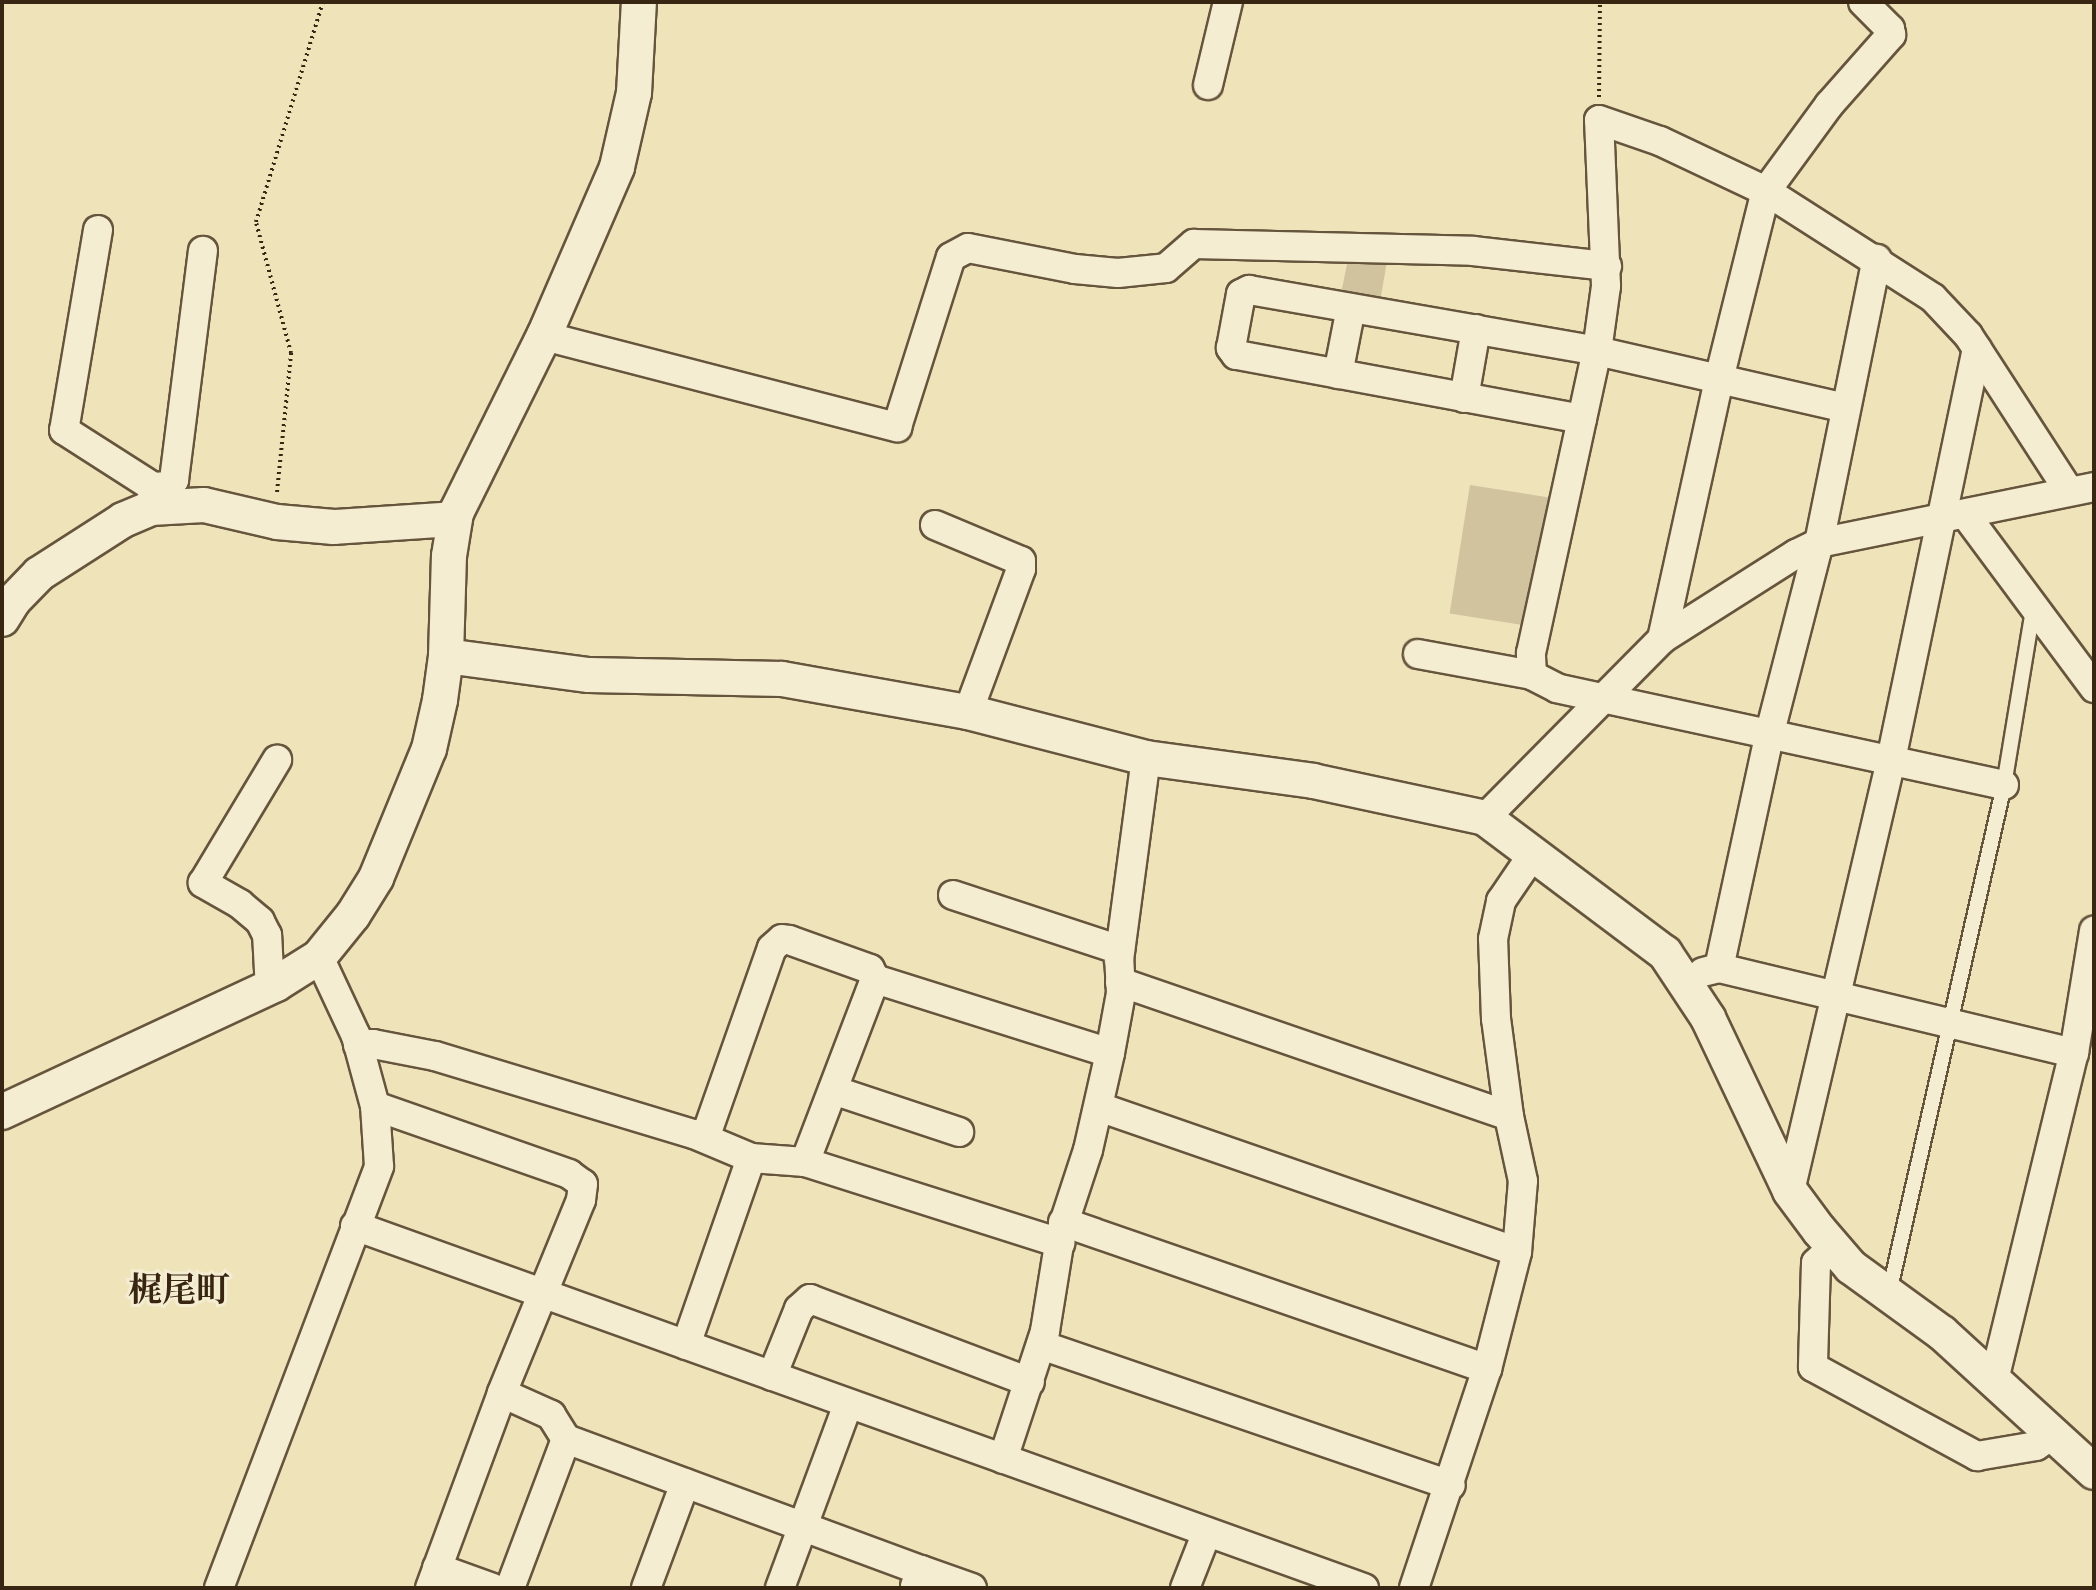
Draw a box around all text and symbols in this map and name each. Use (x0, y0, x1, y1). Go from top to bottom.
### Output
district label: 梶尾町 (128, 1272, 230, 1312)

